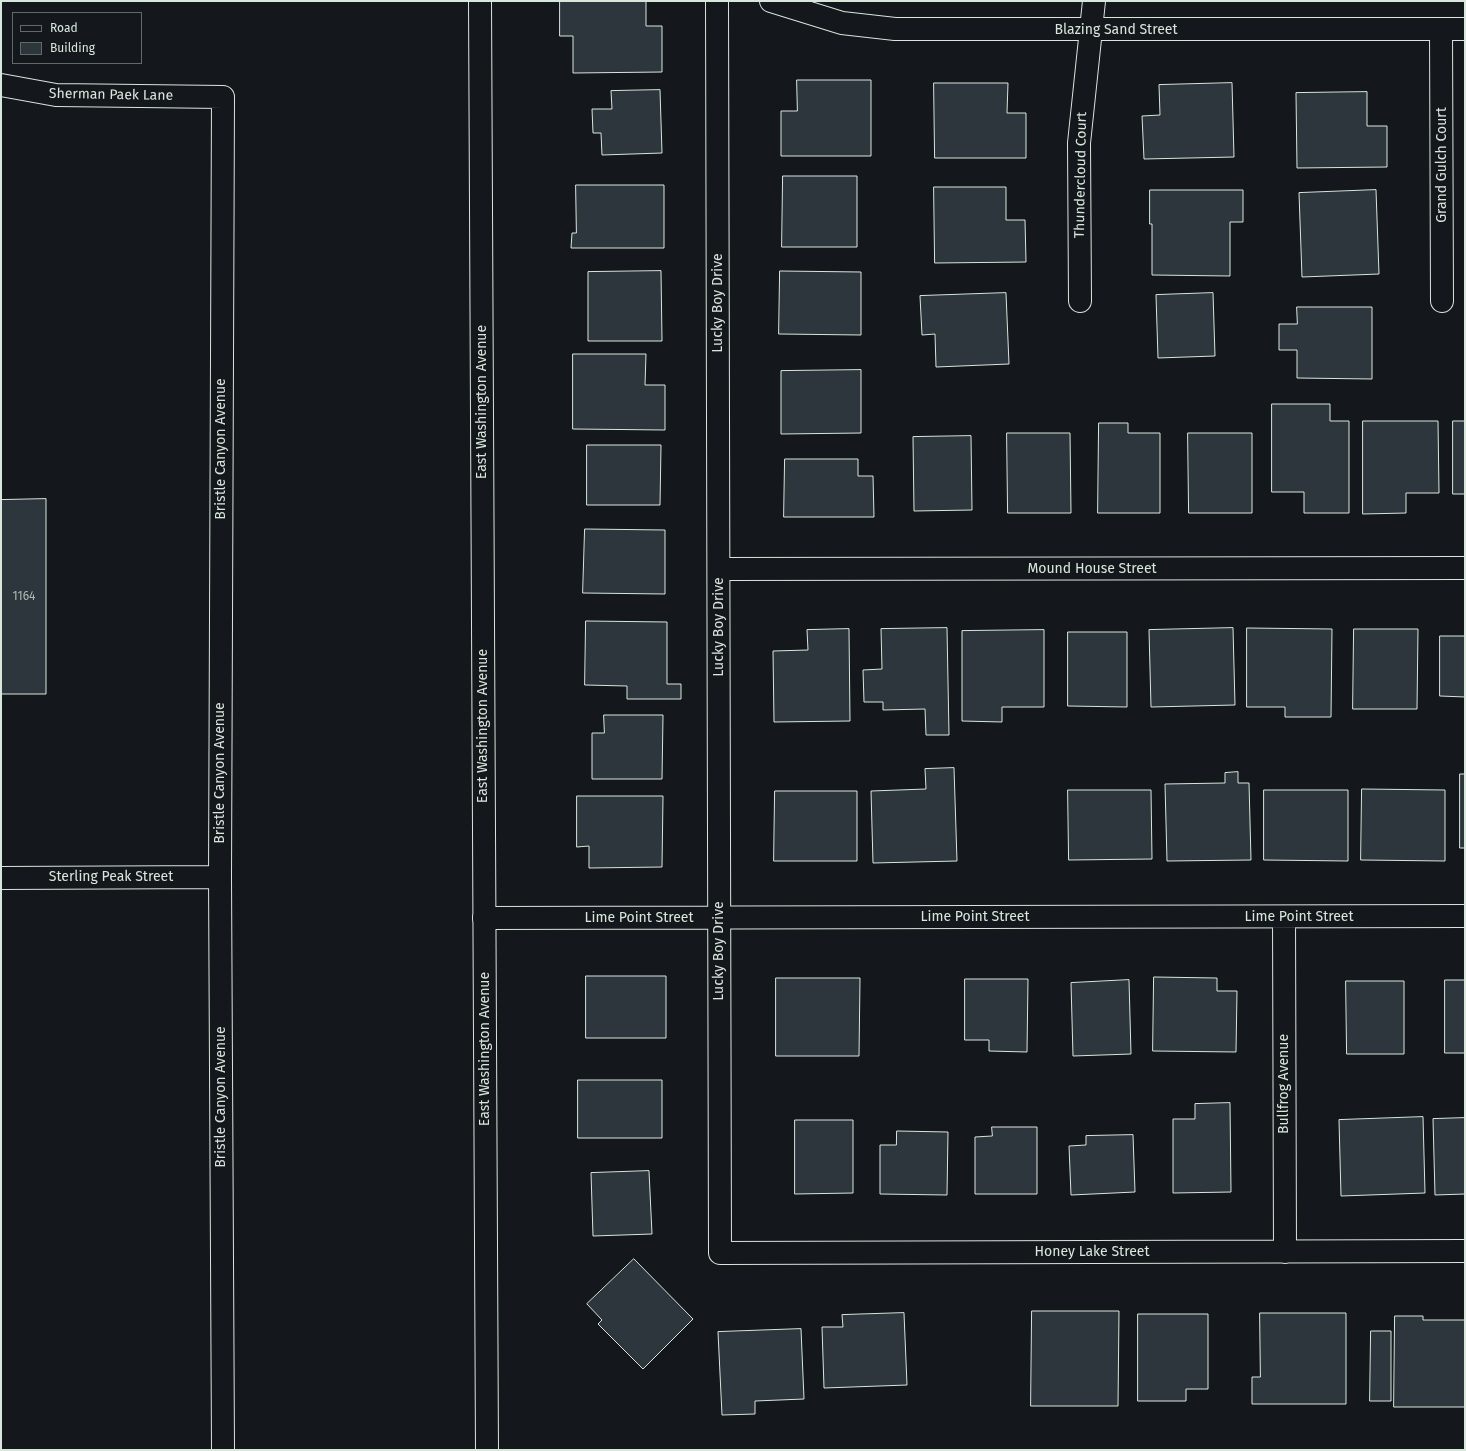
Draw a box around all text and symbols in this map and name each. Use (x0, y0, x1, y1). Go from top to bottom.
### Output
legend (12, 12, 142, 64)
text: Road (50, 21, 78, 35)
street label: Blazing Sand Street (1055, 22, 1177, 38)
text: Building (50, 41, 95, 55)
street label: Sherman Paek Lane (49, 86, 173, 104)
street label: Grand Gulch Court (1434, 107, 1450, 223)
street label: Thundercloud Court (1071, 112, 1091, 238)
street label: Lucky Boy Drive (710, 253, 726, 353)
street label: East Washington Avenue (474, 325, 490, 479)
street label: Bristle Canyon Avenue (213, 378, 229, 520)
street label: Mound House Street (1027, 561, 1157, 577)
street label: Lucky Boy Drive (711, 577, 727, 677)
house number: 1164 (12, 590, 36, 604)
street label: East Washington Avenue (475, 649, 491, 803)
street label: Bristle Canyon Avenue (212, 702, 228, 844)
street label: Sterling Peak Street (49, 869, 173, 885)
street label: Lucky Boy Drive (711, 901, 727, 1001)
street label: Lime Point Street (920, 909, 1030, 925)
street label: Lime Point Street (1244, 909, 1354, 925)
street label: Lime Point Street (584, 910, 694, 926)
street label: East Washington Avenue (477, 972, 493, 1126)
street label: Bristle Canyon Avenue (213, 1026, 229, 1168)
street label: Bullfrog Avenue (1276, 1034, 1292, 1134)
street label: Honey Lake Street (1035, 1244, 1149, 1260)

